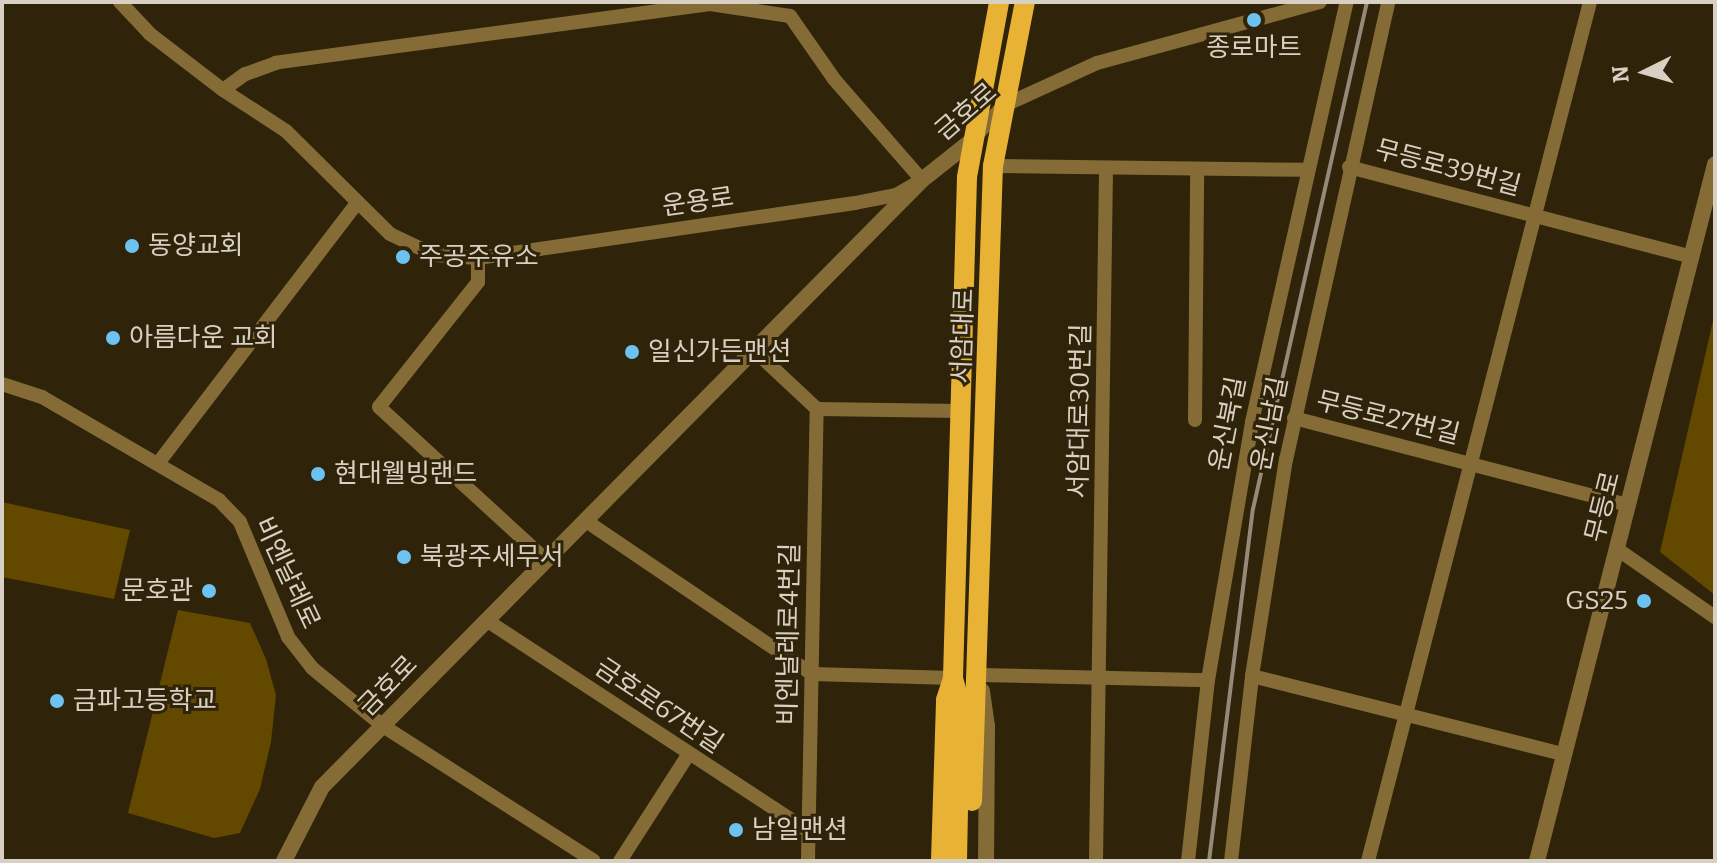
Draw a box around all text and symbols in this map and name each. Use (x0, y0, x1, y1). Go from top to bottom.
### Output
marker: 종로마트 (1245, 11, 1263, 29)
place label: 종로마트 (1206, 32, 1302, 64)
north arrow (1605, 32, 1685, 112)
text: N (1606, 65, 1635, 84)
street label: 금호로 (929, 77, 1003, 147)
street label: 무등로39번길 (1372, 134, 1524, 202)
street label: 운용로 (660, 182, 736, 222)
place label: 동양교회 (148, 230, 244, 262)
marker: 동양교회 (123, 237, 141, 255)
place label: 주공주유소 (419, 241, 539, 273)
marker: 주공주유소 (394, 248, 412, 266)
street label: 서암대로 (946, 288, 980, 384)
place label: 아름다운 교회 (129, 322, 278, 354)
street label: 서암대로30번길 (1063, 323, 1097, 499)
marker: 아름다운 교회 (104, 329, 122, 347)
place label: 일신가든맨션 (648, 336, 792, 368)
marker: 일신가든맨션 (623, 343, 641, 361)
street label: 운신북길 (1204, 374, 1252, 474)
street label: 운신남길 (1246, 374, 1294, 474)
street label: 무등로27번길 (1313, 385, 1463, 451)
place label: 현대웰빙랜드 (334, 458, 478, 490)
marker: 현대웰빙랜드 (309, 465, 327, 483)
street label: 무등로 (1579, 468, 1627, 546)
street label: 비엔날레로 (248, 512, 326, 634)
place label: 북광주세무서 (420, 541, 564, 573)
street label: 비엔날레로4번길 (772, 542, 806, 726)
marker: 북광주세무서 (395, 548, 413, 566)
place label: 문호관 (121, 575, 193, 607)
marker: 문호관 (200, 582, 218, 600)
place label: GS25 (1565, 585, 1628, 617)
marker: GS25 (1635, 592, 1653, 610)
street label: 금호로 (352, 649, 424, 723)
street label: 금호로67번길 (589, 652, 729, 760)
place label: 금파고등학교 (73, 685, 217, 717)
marker: 금파고등학교 (48, 692, 66, 710)
place label: 남일맨션 (752, 814, 848, 846)
marker: 남일맨션 (727, 821, 745, 839)

